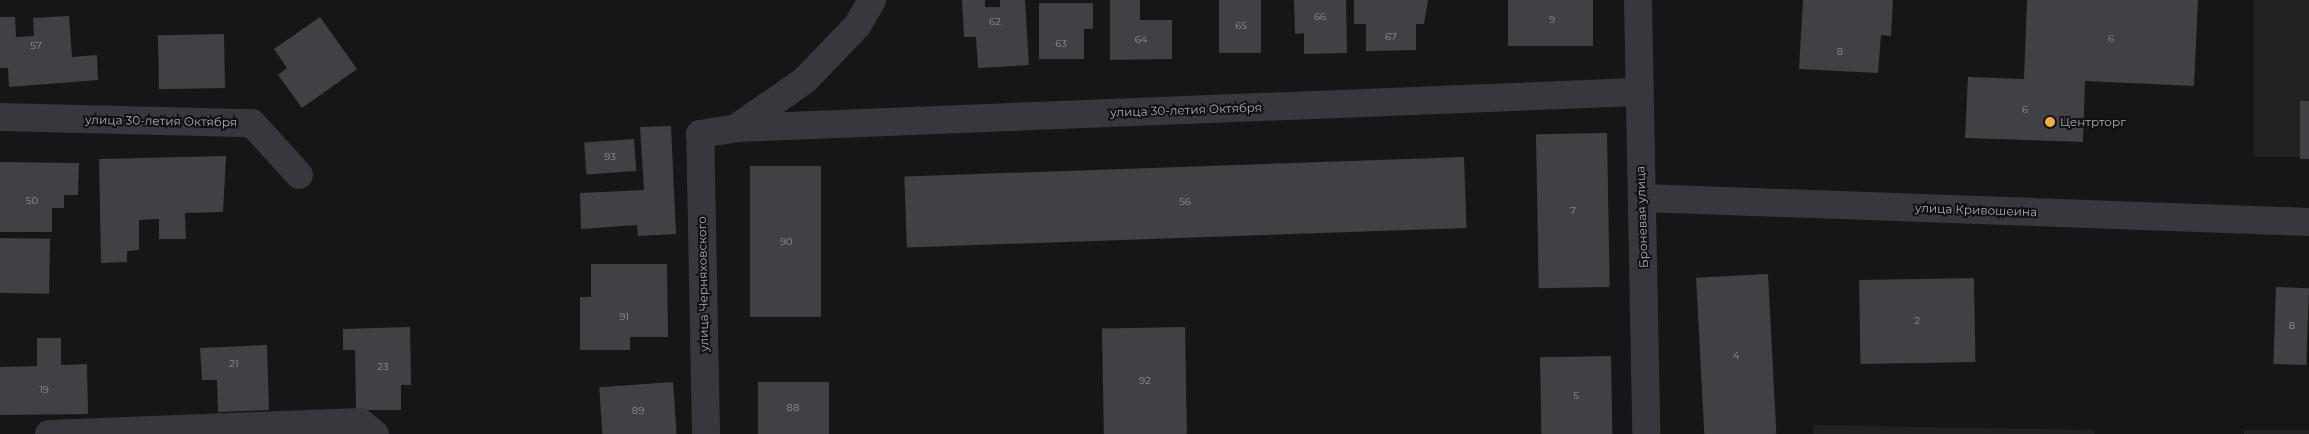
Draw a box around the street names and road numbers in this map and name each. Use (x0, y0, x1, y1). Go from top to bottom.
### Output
street label: улица 30-летия Октября (1110, 100, 1262, 120)
street label: улица 30-летия Октября (85, 112, 237, 130)
street label: Броневая улица (1633, 166, 1651, 268)
street label: улица Кривошеина (1915, 201, 2037, 219)
street label: улица Черняховского (695, 216, 711, 352)

